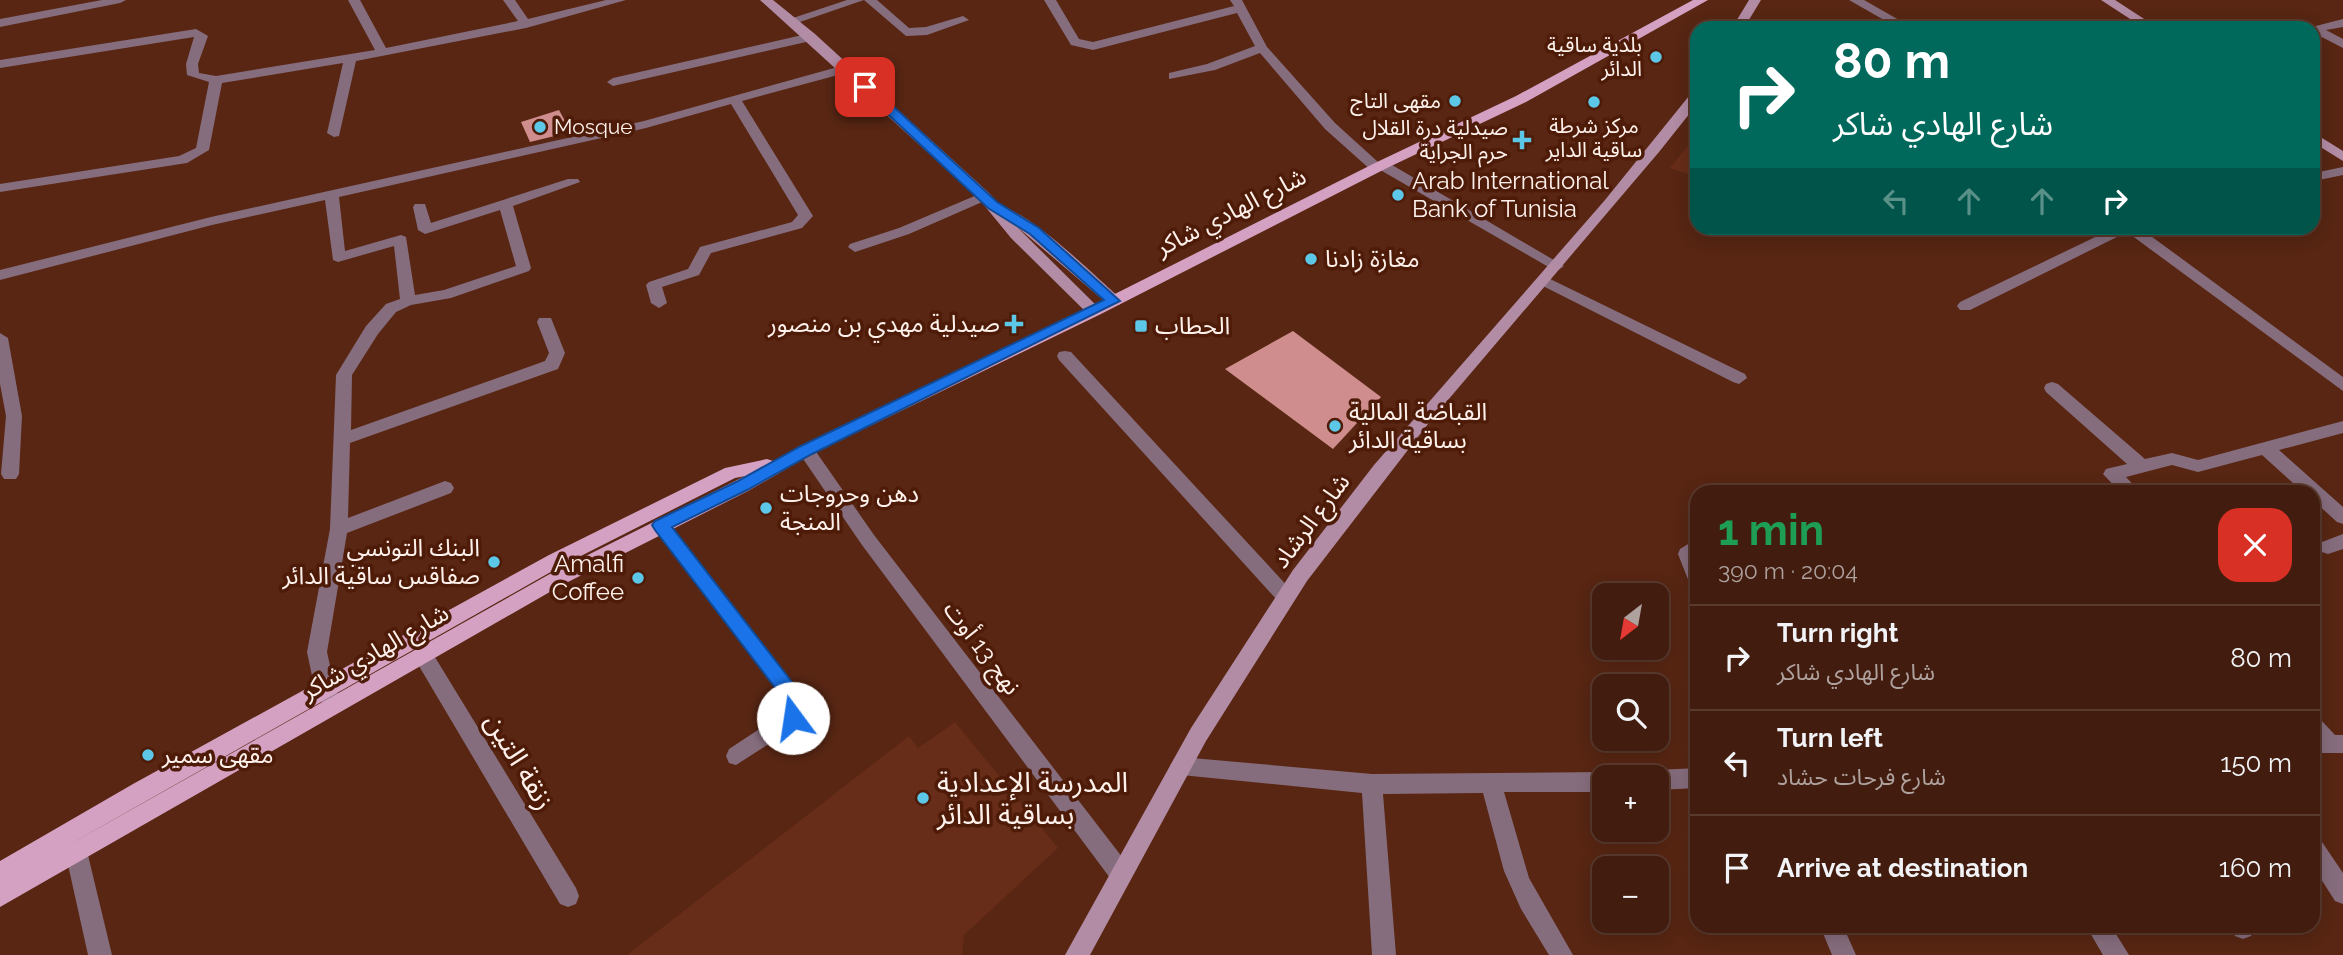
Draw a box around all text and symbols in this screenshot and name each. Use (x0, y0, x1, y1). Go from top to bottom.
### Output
place label: بلدية ساقية الدائر (1547, 32, 1642, 81)
text: 80 m (1833, 32, 1950, 89)
marker: بلدية ساقية الدائر (1648, 49, 1664, 65)
icon: right (1718, 49, 1809, 140)
pin (835, 57, 895, 117)
icon: arrive (846, 68, 884, 106)
place label: مقهى التاج (1350, 88, 1441, 116)
marker: مقهى التاج (1447, 93, 1463, 109)
marker: مركز شرطة ساقية الداير (1586, 94, 1602, 110)
text: شارع الهادي شاكر (1833, 105, 2053, 142)
place label: مركز شرطة ساقية الداير (1545, 113, 1642, 162)
place label: Mosque (554, 114, 633, 139)
place label: صيدلية درة القلال حرم الجراية (1362, 115, 1508, 168)
marker: Mosque (532, 119, 548, 135)
marker: صيدلية درة القلال حرم الجراية (1514, 132, 1530, 148)
street label: شارع الهادي شاكر (1150, 161, 1313, 266)
place label: Arab International Bank of Tunisia (1412, 166, 1609, 223)
icon: left (1877, 182, 1915, 220)
icon: ahead (1950, 182, 1988, 220)
icon: ahead (2023, 182, 2061, 220)
icon: right (2096, 182, 2134, 220)
marker: Arab International Bank of Tunisia (1390, 187, 1406, 203)
place label: مغازة زادنا (1325, 244, 1420, 273)
marker: مغازة زادنا (1303, 251, 1319, 267)
place label: صيدلية مهدي بن منصور (767, 309, 1000, 343)
place label: الحطاب (1155, 311, 1230, 340)
marker: صيدلية مهدي بن منصور (1006, 316, 1022, 332)
marker: الحطاب (1133, 318, 1149, 334)
place label: القباضة المالية بساقية الدائر (1348, 397, 1487, 454)
marker: القباضة المالية بساقية الدائر (1327, 418, 1343, 434)
street label: شارع الرشاد (1266, 468, 1358, 576)
place label: دهن وحروجات المنجة (780, 479, 919, 536)
marker: دهن وحروجات المنجة (758, 500, 774, 516)
text: 1 min (1718, 506, 1824, 555)
button: close (2218, 508, 2292, 582)
place label: البنك التونسي صفاقس ساقية الدائر (282, 533, 480, 590)
place label: Amalfi Coffee (552, 549, 624, 606)
marker: البنك التونسي صفاقس ساقية الدائر (486, 554, 502, 570)
text: 390 m · 20:04 (1718, 557, 1858, 584)
marker: Amalfi Coffee (630, 570, 646, 586)
north arrow (1592, 583, 1670, 660)
map controls (1592, 583, 1669, 933)
street label: نهج 13 أوت (935, 595, 1028, 702)
street label: شارع الهادي شاكر (295, 598, 456, 710)
text: Turn right (1777, 618, 1898, 648)
icon: right (1718, 639, 1756, 677)
text: 80 m (2230, 643, 2292, 673)
text: شارع الهادي شاكر (1777, 658, 1935, 685)
button: search (1592, 674, 1669, 751)
position arrow (756, 681, 830, 755)
street label: زنقة التين (478, 707, 561, 816)
text: Turn left (1777, 723, 1883, 753)
place label: مقهى سمير (161, 740, 274, 769)
icon: left (1718, 744, 1756, 782)
marker: مقهى سمير (140, 747, 156, 763)
text: 150 m (2220, 748, 2292, 778)
text: شارع فرحات حشاد (1777, 763, 1946, 790)
button: + (1592, 765, 1669, 842)
place label: المدرسة الإعدادية بساقية الدائر (936, 766, 1128, 831)
marker: المدرسة الإعدادية بساقية الدائر (915, 790, 931, 806)
icon: arrive (1718, 849, 1756, 887)
text: Arrive at destination (1777, 853, 2028, 883)
text: 160 m (2219, 853, 2292, 883)
button: − (1592, 856, 1669, 933)

